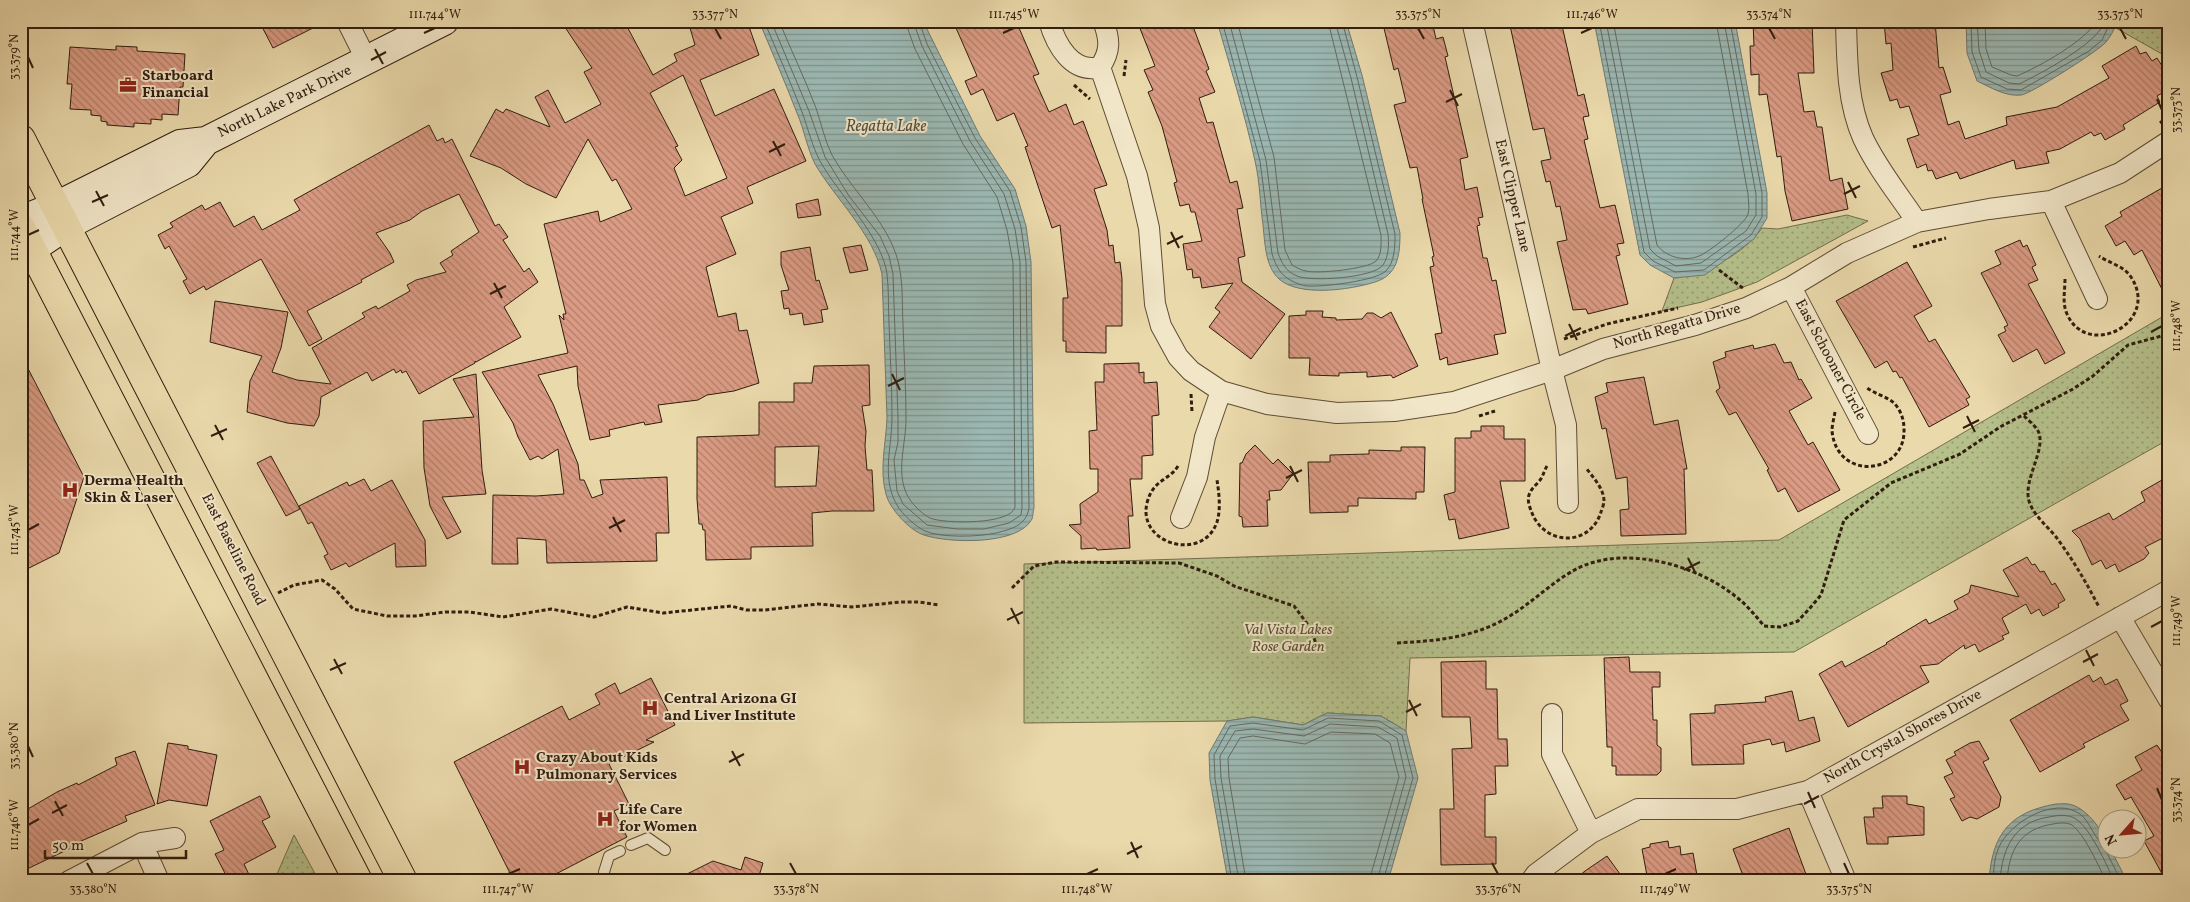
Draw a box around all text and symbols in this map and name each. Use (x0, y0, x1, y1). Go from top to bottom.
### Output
text: 111.744°W (409, 7, 461, 23)
text: 33.377°N (692, 7, 738, 23)
text: 111.745°W (989, 7, 1039, 23)
text: 33.375°N (1395, 7, 1441, 23)
text: 111.746°W (1566, 7, 1618, 23)
text: 33.374°N (1746, 7, 1792, 23)
text: 33.373°N (2097, 7, 2143, 23)
text: 33.379°N (7, 34, 23, 80)
street label: North Lake Park Drive (214, 60, 356, 144)
place label: Starboard Financial (142, 66, 213, 104)
office icon: Starboard Financial (118, 75, 138, 95)
text: 33.373°N (2169, 87, 2185, 133)
water label: Regatta Lake (846, 116, 927, 138)
street label: East Clipper Lane (1489, 137, 1535, 255)
text: 111.744°W (7, 209, 23, 261)
street label: East Schooner Circle (1789, 296, 1871, 424)
street label: North Regatta Drive (1611, 299, 1743, 355)
text: 111.748°W (2169, 300, 2185, 352)
place label: Derma Health Skin & Laser (84, 471, 184, 509)
hospital icon: Derma Health Skin & Laser (60, 480, 80, 500)
street label: East Baseline Road (196, 490, 270, 610)
text: 111.745°W (7, 505, 23, 555)
text: 111.749°W (2169, 595, 2185, 647)
park label: Val Vista Lakes Rose Garden (1244, 620, 1333, 658)
street label: North Crystal Shores Drive (1820, 685, 1986, 789)
place label: Central Arizona GI and Liver Institute (664, 689, 797, 727)
hospital icon: Central Arizona GI and Liver Institute (640, 698, 660, 718)
text: 33.380°N (7, 722, 23, 770)
place label: Crazy About Kids Pulmonary Services (536, 748, 677, 786)
hospital icon: Crazy About Kids Pulmonary Services (512, 757, 532, 777)
text: 33.374°N (2169, 777, 2185, 823)
text: 111.746°W (7, 799, 23, 851)
place label: Life Care for Women (619, 800, 697, 838)
hospital icon: Life Care for Women (595, 809, 615, 829)
north arrow (2098, 810, 2148, 860)
scale bar (45, 827, 186, 859)
text: N (2101, 830, 2123, 848)
text: 50 m (52, 836, 84, 857)
text: 33.380°N (69, 882, 117, 898)
text: 111.747°W (482, 882, 534, 898)
text: 33.378°N (773, 882, 819, 898)
text: 111.748°W (1061, 882, 1113, 898)
text: 33.376°N (1475, 882, 1521, 898)
text: 111.749°W (1639, 882, 1691, 898)
text: 33.375°N (1826, 882, 1872, 898)

